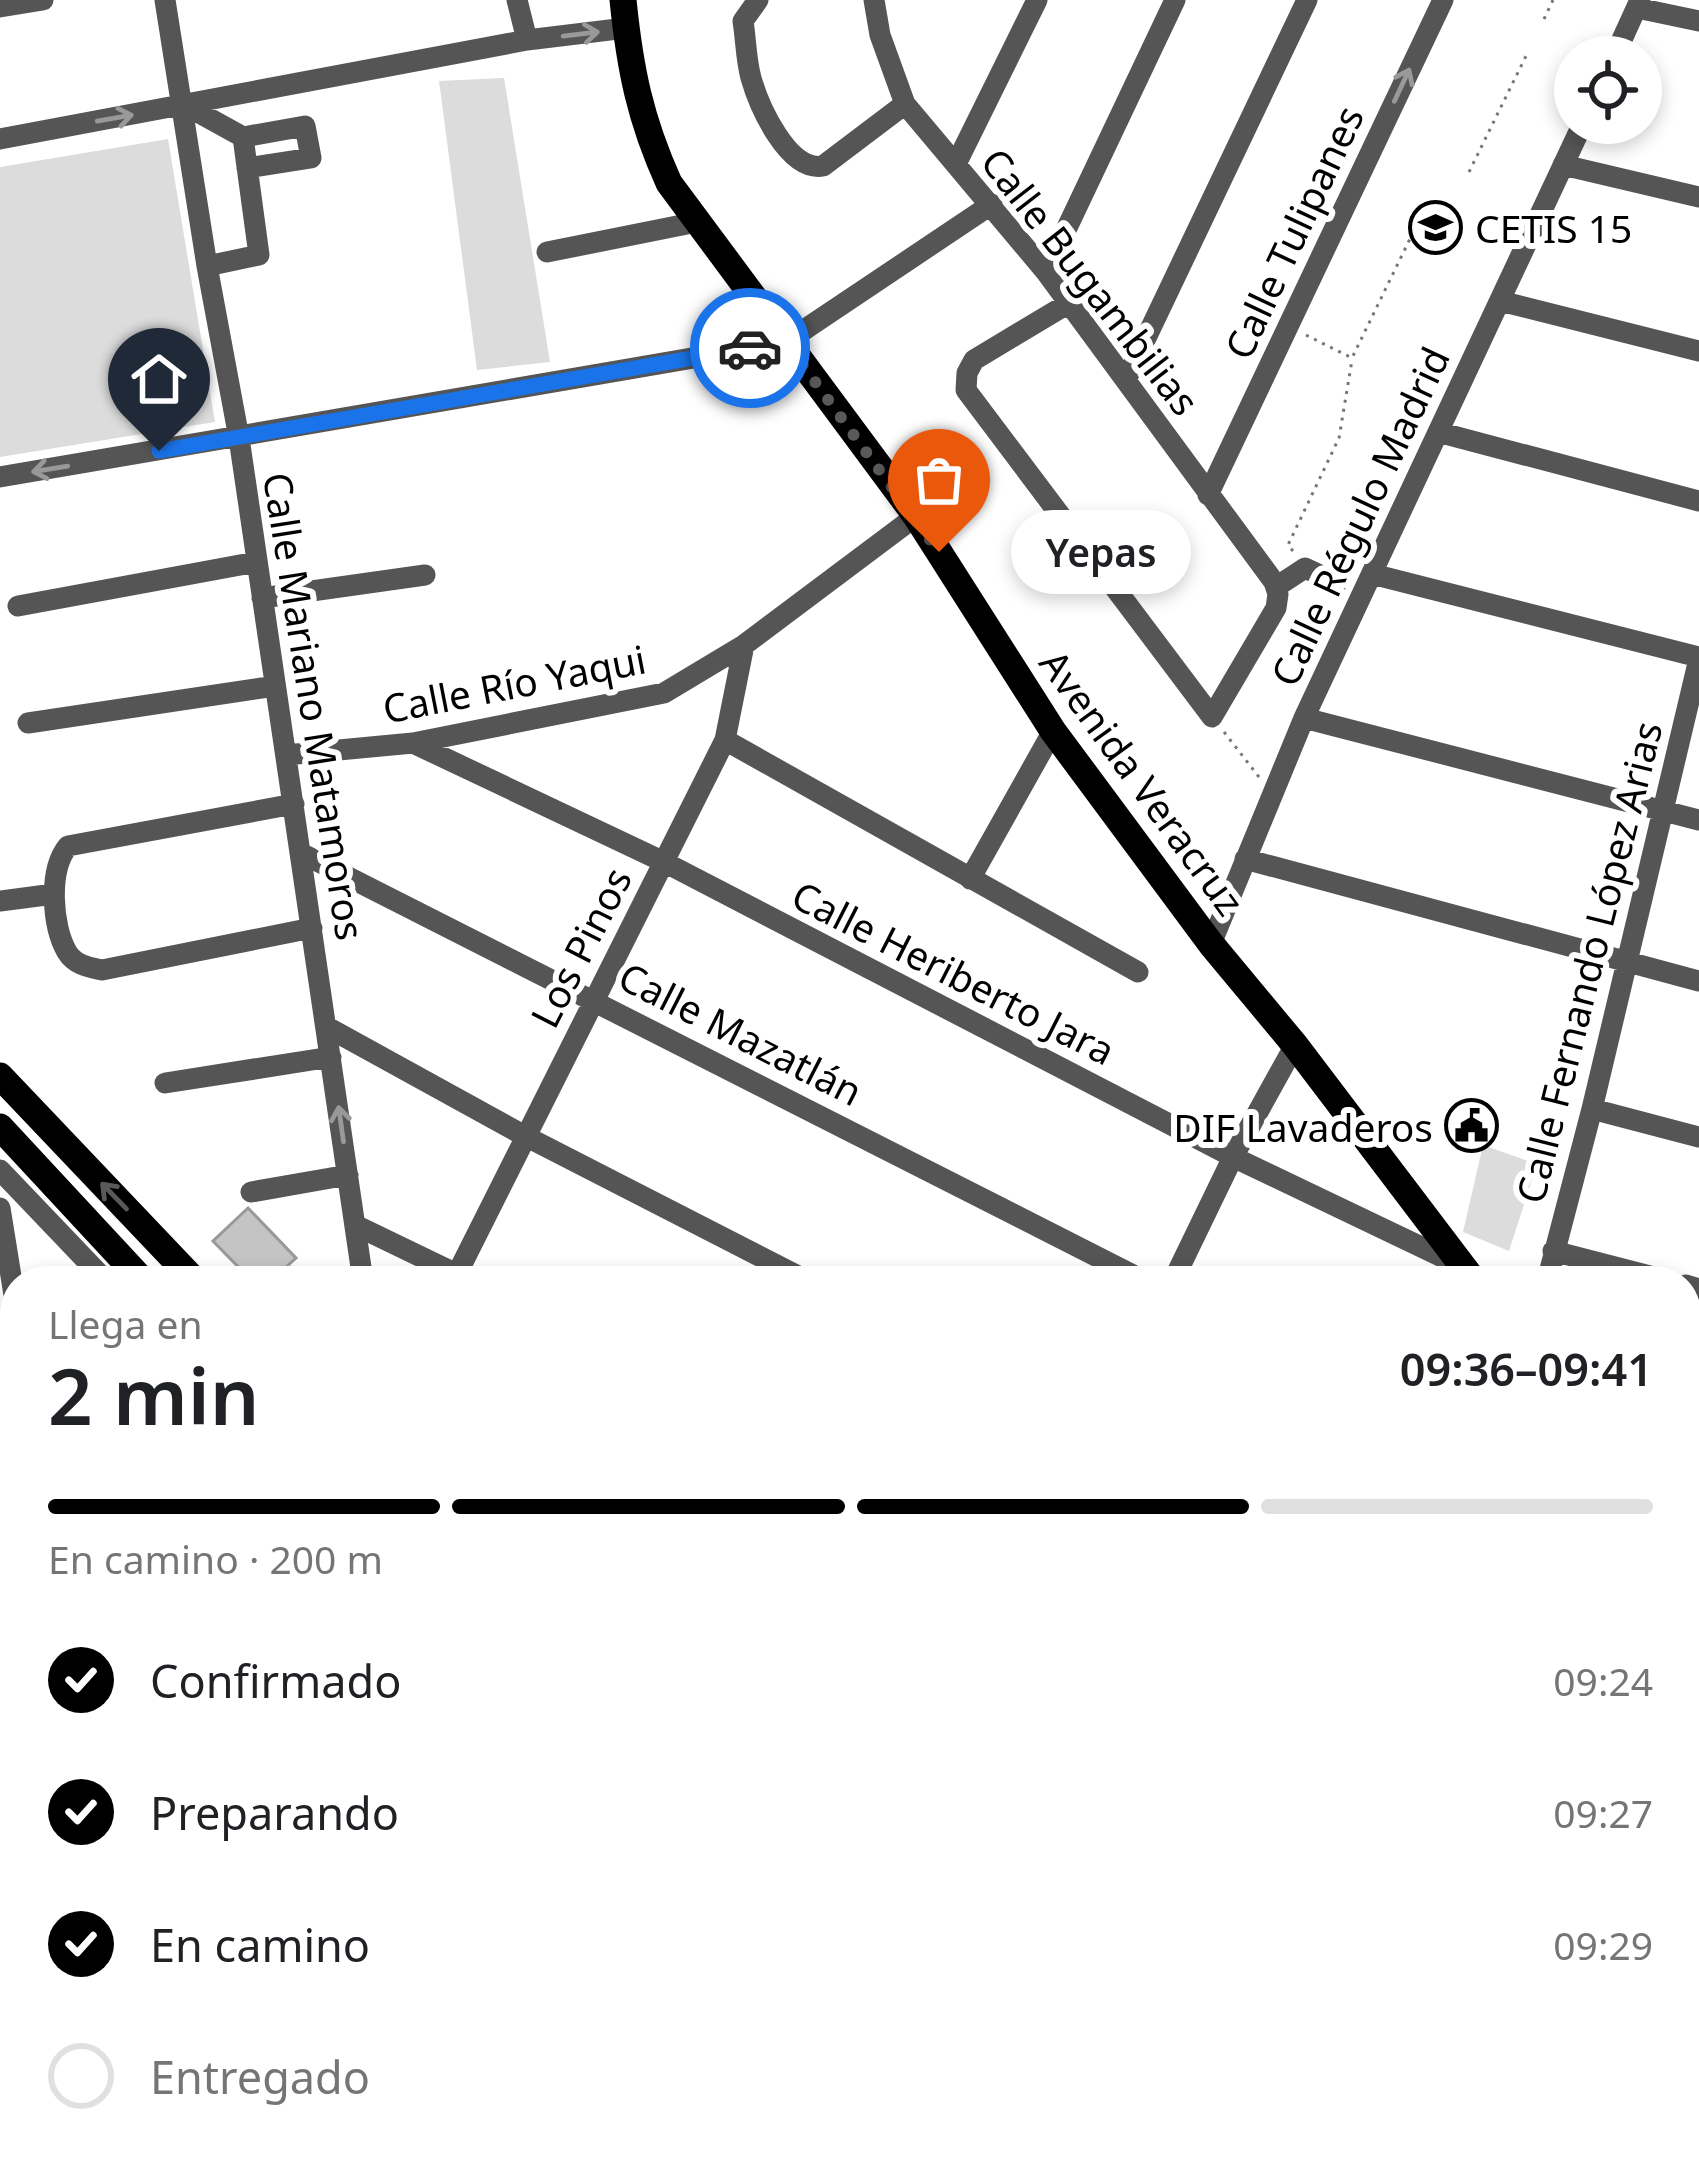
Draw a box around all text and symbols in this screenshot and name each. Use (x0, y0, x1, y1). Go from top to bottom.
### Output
one-way arrow (561, 22, 600, 44)
map controls (1554, 36, 1662, 144)
button: locate (1554, 36, 1662, 144)
one-way arrow (1392, 68, 1414, 104)
street label: Calle Tulipanes (1211, 97, 1375, 367)
one-way arrow (95, 105, 134, 128)
street label: Calle Bugambilias (970, 137, 1212, 425)
school or university icon: CETIS 15 (1408, 199, 1464, 255)
place label: CETIS 15 (1475, 201, 1632, 254)
courier (690, 288, 810, 408)
icon: car (717, 315, 783, 381)
pin (108, 328, 210, 451)
street label: Calle Régulo Madrid (1257, 338, 1461, 694)
icon: home (126, 346, 192, 412)
pin (888, 429, 990, 552)
icon: bag (906, 447, 972, 513)
one-way arrow (31, 458, 70, 481)
street label: Calle Mariano Matamoros (252, 468, 378, 944)
callout: Yepas (1011, 510, 1191, 594)
text: Yepas (1046, 525, 1156, 578)
street label: Calle Río Yaqui (378, 632, 650, 734)
street label: Avenida Veracruz (1029, 639, 1257, 925)
street label: Calle Fernando López Arias (1502, 716, 1674, 1208)
street label: Los Pinos (517, 858, 643, 1036)
street label: Calle Heriberto Jara (784, 868, 1124, 1076)
street label: Calle Mazatlán (610, 949, 872, 1117)
public building icon: DIF Lavaderos (1444, 1098, 1500, 1154)
place label: DIF Lavaderos (1173, 1100, 1433, 1153)
one-way arrow (329, 1105, 352, 1144)
one-way arrow (101, 1182, 129, 1211)
text: Llega en (48, 1297, 203, 1350)
text: 09:36–09:41 (1400, 1338, 1653, 1399)
text: 2 min (48, 1342, 260, 1448)
text: En camino · 200 m (48, 1532, 383, 1585)
icon: check (48, 1647, 114, 1713)
text: Confirmado (150, 1650, 401, 1711)
text: 09:24 (1553, 1654, 1653, 1707)
icon: check (48, 1779, 114, 1845)
text: Preparando (150, 1782, 399, 1843)
text: 09:27 (1553, 1786, 1653, 1839)
icon: check (48, 1911, 114, 1977)
text: En camino (150, 1914, 370, 1975)
text: 09:29 (1553, 1918, 1653, 1971)
text: Entregado (150, 2046, 370, 2107)

